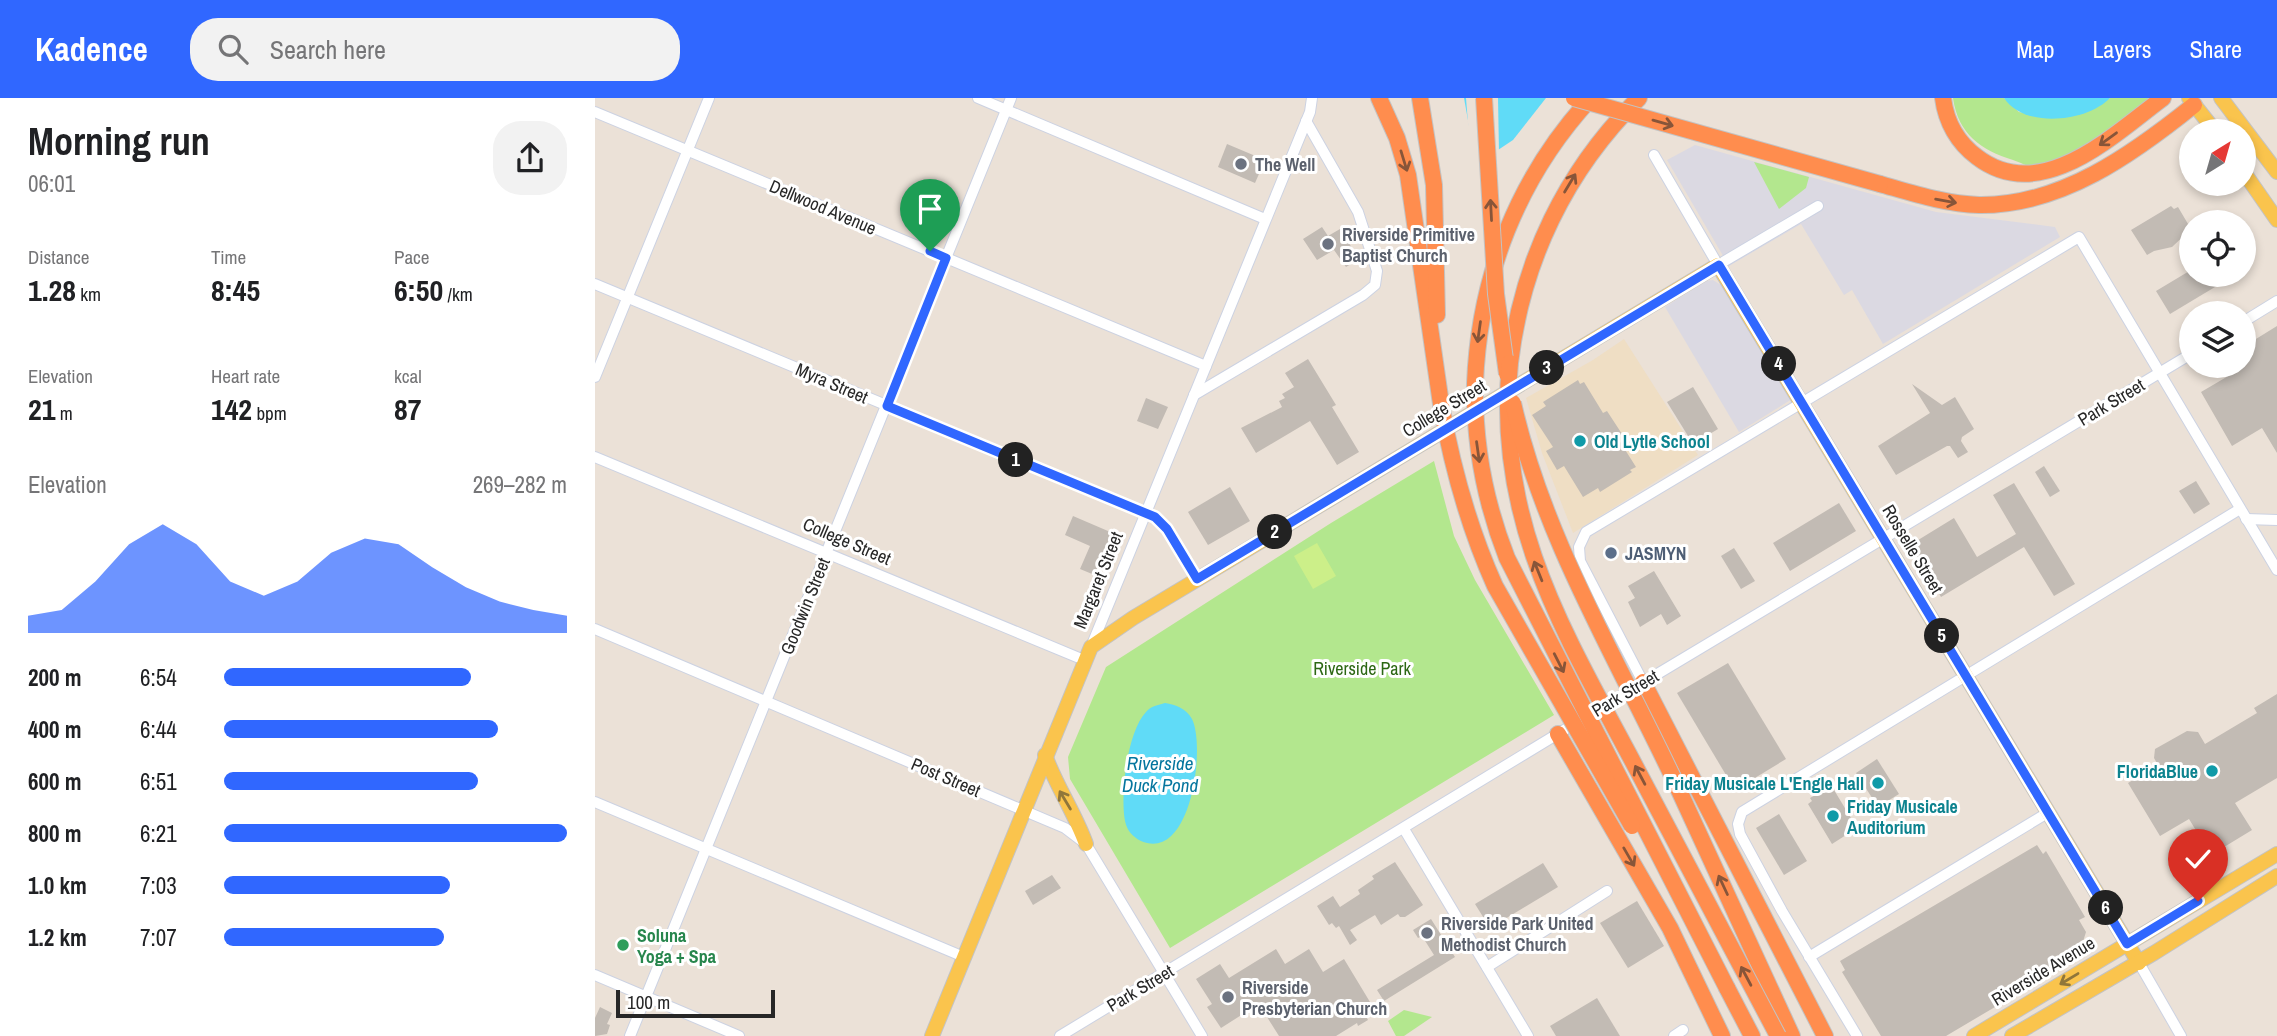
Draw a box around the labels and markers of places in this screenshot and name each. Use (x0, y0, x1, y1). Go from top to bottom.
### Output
place label: The Well (1255, 152, 1315, 177)
marker: The Well (1233, 156, 1249, 172)
pin (900, 179, 960, 251)
place label: Riverside Primitive Baptist Church (1342, 222, 1475, 268)
marker: Riverside Primitive Baptist Church (1320, 236, 1336, 252)
pin: 4 (1761, 346, 1797, 382)
pin: 3 (1529, 350, 1565, 386)
place label: Old Lytle School (1594, 429, 1710, 454)
marker: Old Lytle School (1572, 433, 1588, 449)
pin: 1 (999, 442, 1033, 478)
pin: 2 (1257, 514, 1293, 550)
place label: JASMYN (1625, 541, 1687, 566)
marker: JASMYN (1603, 545, 1619, 561)
pin: 5 (1925, 618, 1959, 654)
place label: FloridaBlue (2117, 759, 2198, 784)
marker: FloridaBlue (2204, 763, 2220, 779)
place label: Friday Musicale L'Engle Hall (1665, 771, 1864, 796)
marker: Friday Musicale L'Engle Hall (1870, 775, 1886, 791)
place label: Friday Musicale Auditorium (1847, 794, 1958, 840)
marker: Friday Musicale Auditorium (1825, 808, 1841, 824)
pin (2168, 829, 2228, 901)
pin: 6 (2089, 890, 2123, 926)
place label: Riverside Park United Methodist Church (1441, 911, 1594, 957)
place label: Soluna Yoga + Spa (637, 923, 717, 969)
marker: Riverside Park United Methodist Church (1419, 925, 1435, 941)
marker: Soluna Yoga + Spa (615, 937, 631, 953)
place label: Riverside Presbyterian Church (1242, 975, 1387, 1021)
marker: Riverside Presbyterian Church (1220, 989, 1236, 1005)

